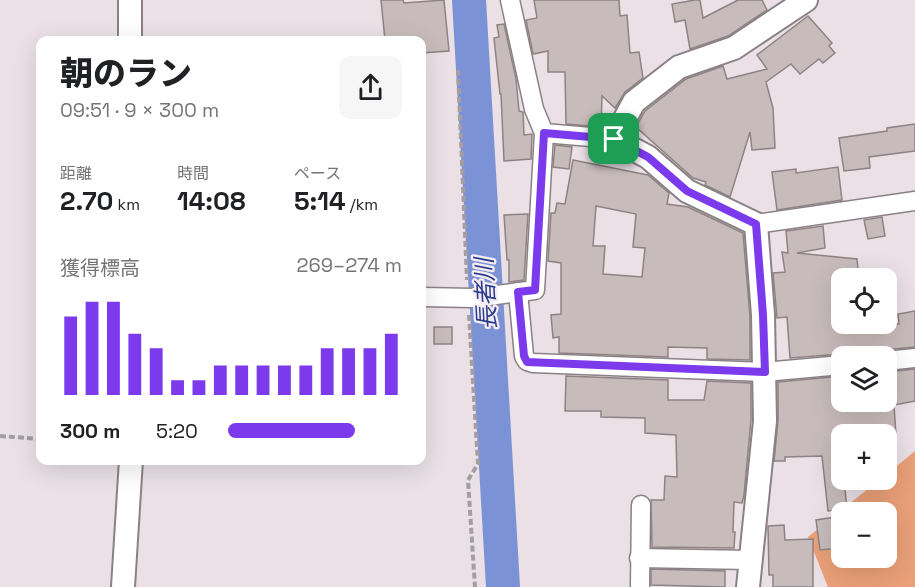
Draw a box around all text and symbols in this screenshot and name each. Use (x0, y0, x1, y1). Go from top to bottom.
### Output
text: 朝のラン (60, 53, 192, 95)
button: share (339, 56, 402, 119)
text: 09:51 · 9 × 300 m (60, 97, 219, 123)
pin (588, 113, 639, 164)
icon: arrive (597, 122, 630, 155)
text: 距離 (60, 163, 92, 184)
text: 時間 (177, 163, 209, 184)
text: ペース (294, 163, 341, 184)
text: 2.70 (60, 184, 113, 218)
text: 14:08 (177, 184, 245, 218)
text: 5:14 (294, 184, 346, 218)
text: km (113, 194, 140, 215)
text: /km (346, 194, 378, 215)
text: 269–274 m (296, 252, 402, 278)
water label: 長者川 (468, 254, 503, 331)
text: 獲得標高 (60, 255, 140, 281)
map controls (831, 268, 897, 568)
button: locate (831, 268, 897, 334)
button: layers (831, 346, 897, 412)
text: 300 m (60, 418, 120, 444)
text: 5:20 (156, 418, 198, 444)
button: + (831, 424, 897, 490)
button: − (831, 502, 897, 568)

